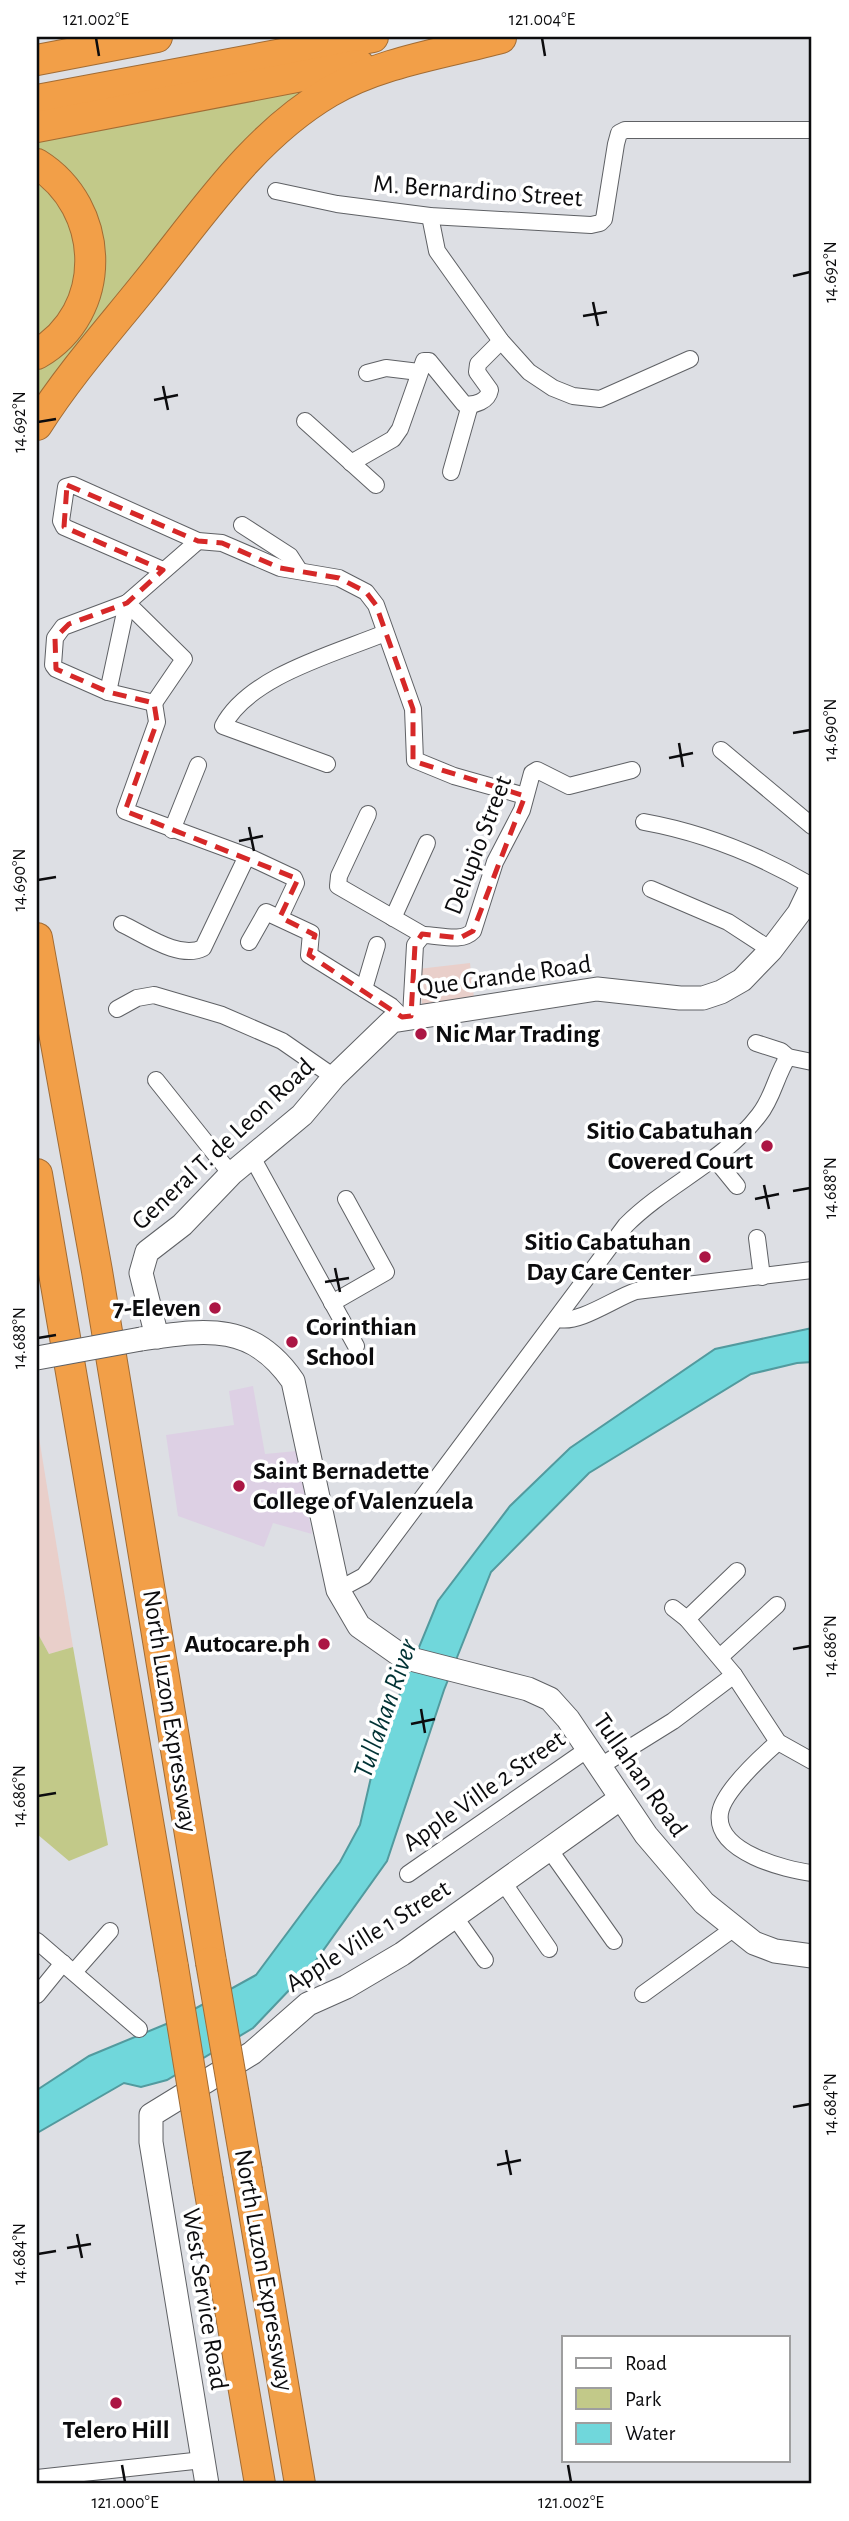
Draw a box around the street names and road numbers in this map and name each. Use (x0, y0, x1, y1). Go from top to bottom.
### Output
street label: M. Bernardino Street (372, 171, 584, 211)
street label: Delupio Street (440, 772, 516, 918)
street label: Que Grande Road (415, 951, 593, 1001)
street label: General T. de Leon Road (127, 1053, 319, 1235)
street label: North Luzon Expressway (138, 1588, 202, 1834)
street label: Tullahan Road (588, 1709, 692, 1841)
street label: Apple Ville 2 Street (398, 1726, 570, 1856)
street label: Apple Ville 1 Street (281, 1875, 455, 1997)
street label: North Luzon Expressway (230, 2147, 298, 2393)
street label: West Service Road (178, 2206, 232, 2392)

